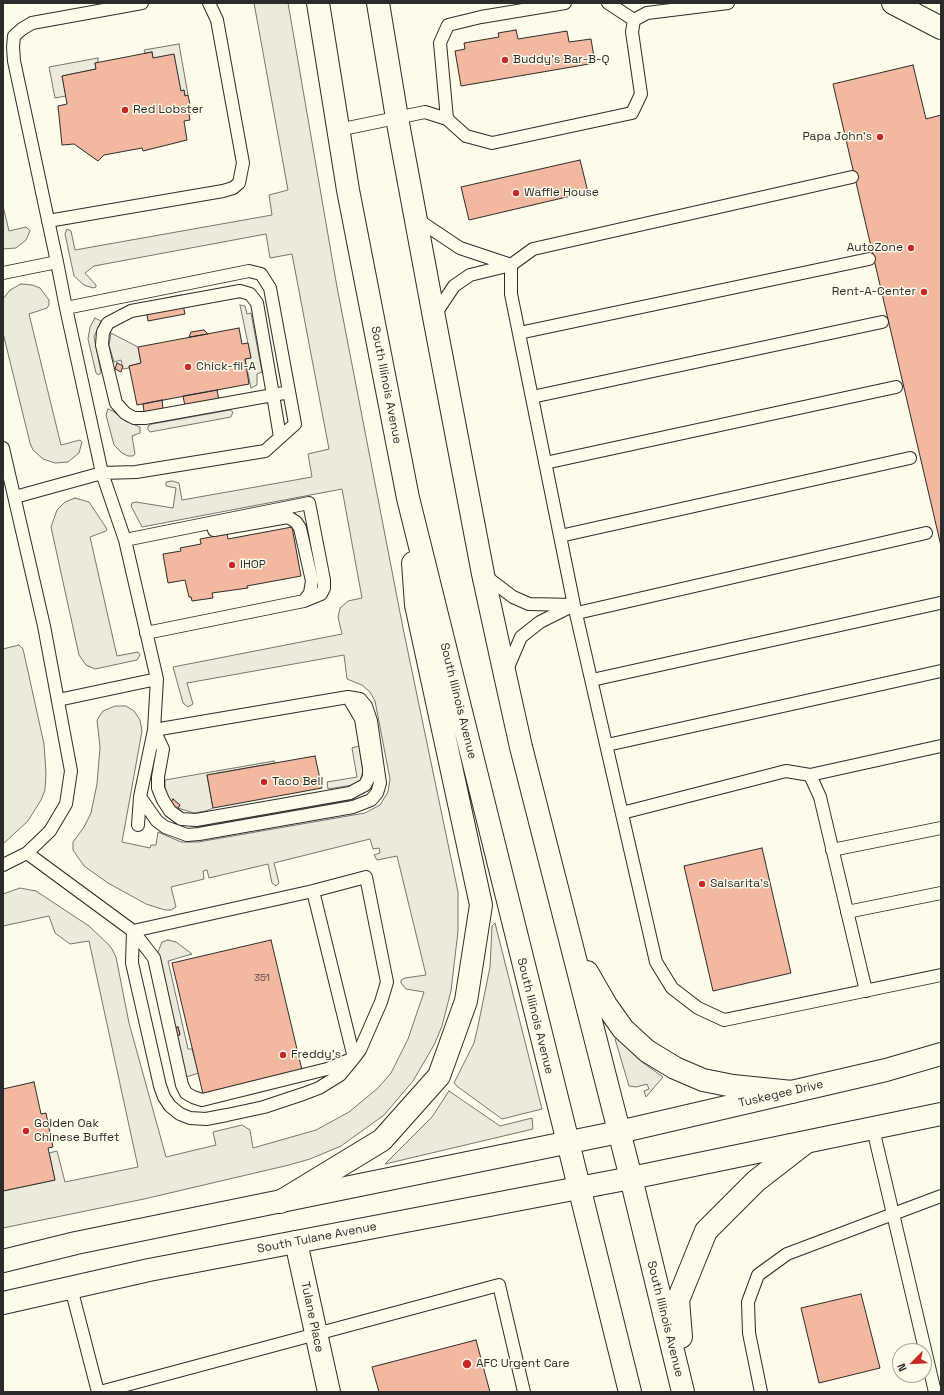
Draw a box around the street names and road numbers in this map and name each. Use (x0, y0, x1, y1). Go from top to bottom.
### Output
street label: South Illinois Avenue (368, 325, 404, 445)
street label: South Illinois Avenue (437, 641, 479, 761)
street label: South Illinois Avenue (514, 956, 556, 1076)
street label: Tuskegee Drive (737, 1077, 825, 1111)
street label: South Tulane Avenue (256, 1219, 378, 1257)
street label: South Illinois Avenue (644, 1259, 686, 1379)
street label: Tulane Place (297, 1280, 327, 1354)

